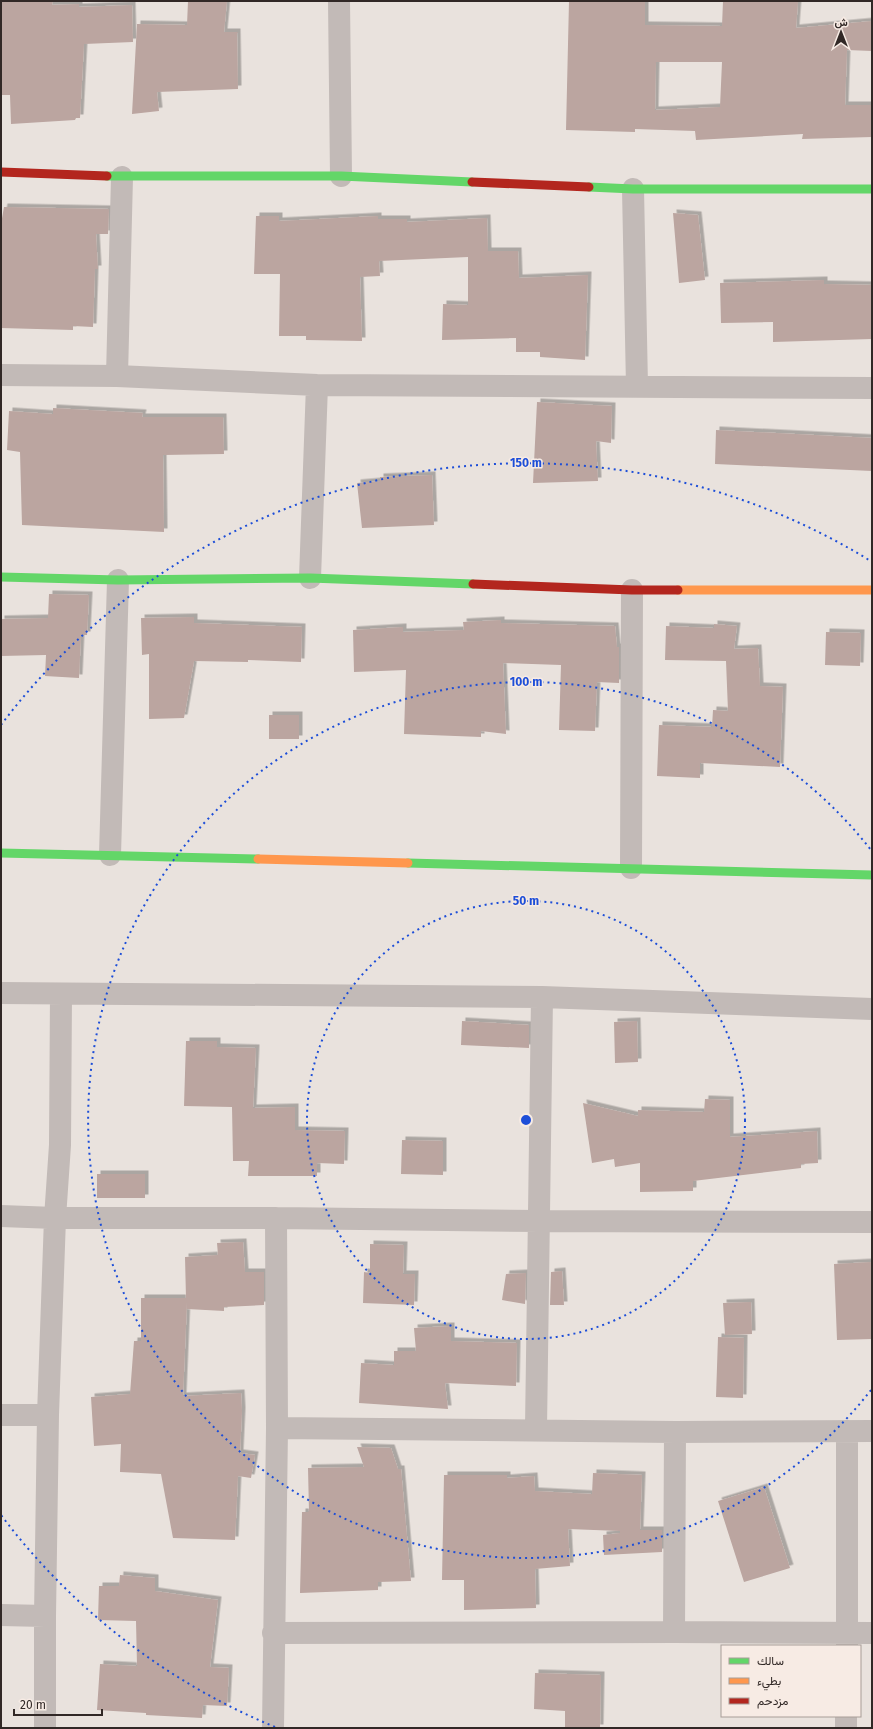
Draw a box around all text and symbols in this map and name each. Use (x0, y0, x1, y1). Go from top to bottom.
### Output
north arrow (821, 12, 861, 52)
text: ش (834, 16, 848, 29)
text: 150 m (510, 456, 542, 470)
text: 100 m (510, 675, 542, 689)
text: 50 m (513, 894, 539, 908)
centre of rings (519, 1113, 533, 1127)
legend (721, 1645, 861, 1717)
text: سالك (757, 1654, 784, 1668)
text: بطيء (757, 1674, 781, 1691)
scale bar (14, 1691, 102, 1717)
text: مزدحم (757, 1694, 788, 1709)
text: 20 m (20, 1698, 46, 1712)

